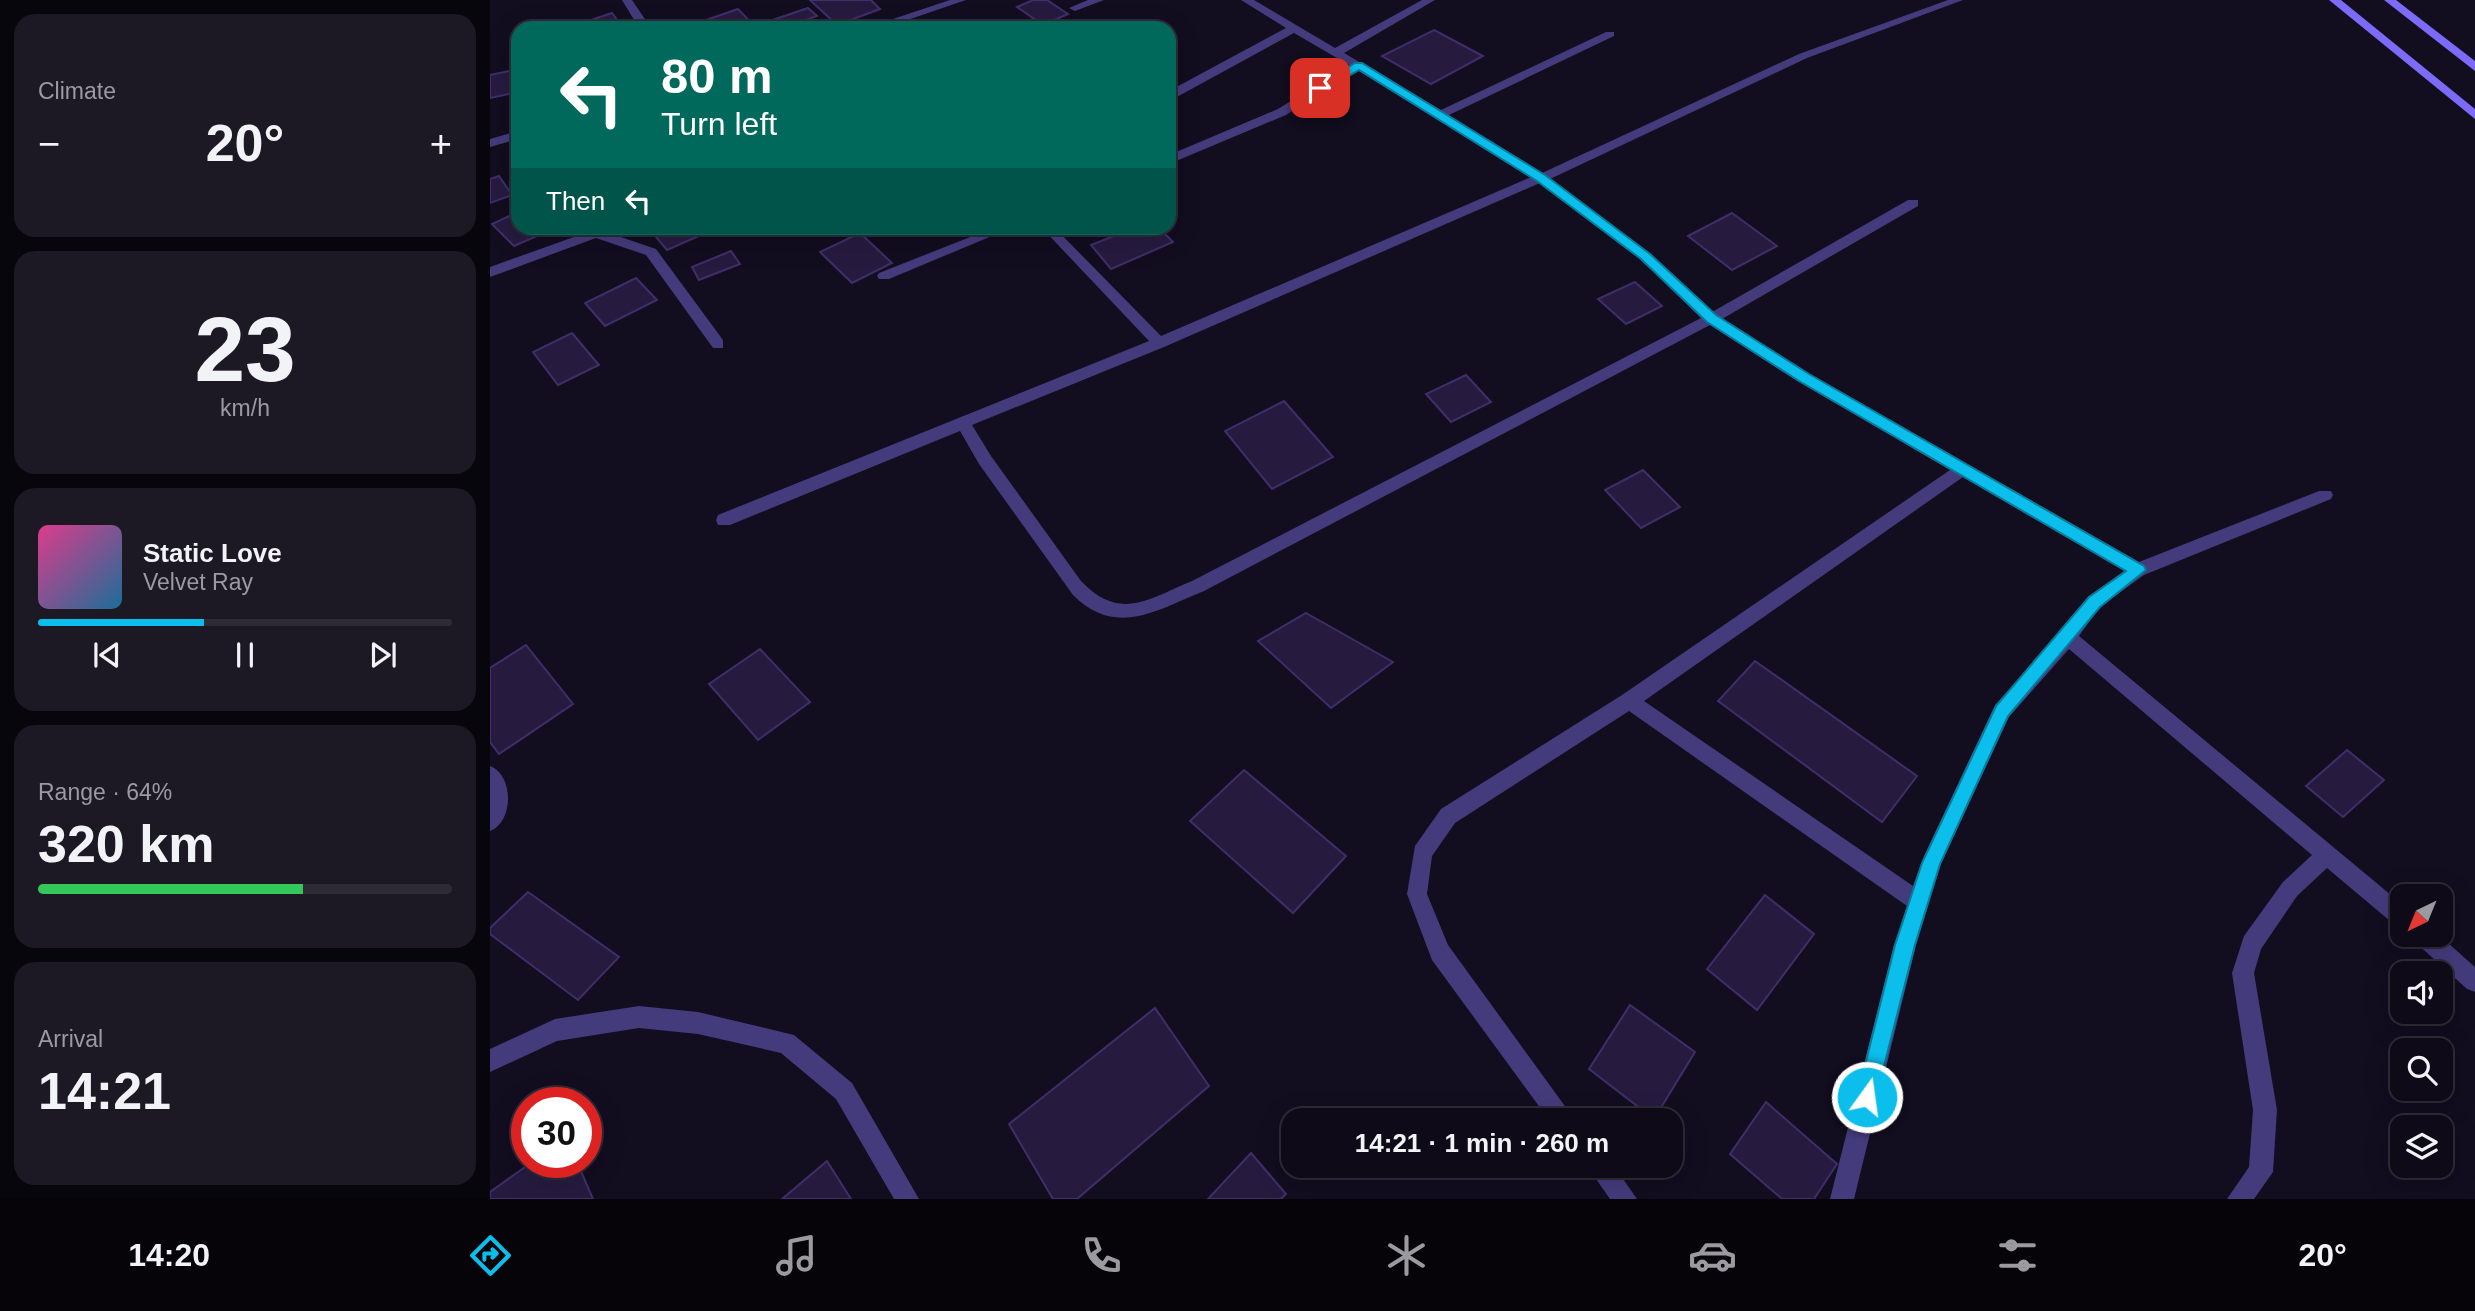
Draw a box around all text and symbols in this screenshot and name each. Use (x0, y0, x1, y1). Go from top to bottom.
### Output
icon: left (546, 49, 637, 140)
text: 80 m (661, 49, 773, 103)
pin (1290, 58, 1350, 118)
icon: arrive (1301, 69, 1339, 107)
text: Climate (38, 78, 116, 104)
text: Turn left (661, 106, 777, 142)
text: 20° (206, 114, 284, 172)
text: − (38, 123, 60, 165)
text: + (430, 123, 452, 165)
icon: left (619, 182, 657, 220)
text: Then (546, 186, 605, 216)
text: 23 (194, 299, 296, 400)
text: km/h (220, 395, 270, 421)
text: Static Love (143, 538, 282, 568)
text: Velvet Ray (143, 569, 253, 595)
icon: previous (88, 636, 126, 674)
icon: pause (226, 636, 264, 674)
icon: next (364, 636, 402, 674)
text: Range · 64% (38, 779, 172, 805)
text: 320 km (38, 815, 214, 873)
north arrow (2390, 884, 2454, 947)
map controls (2390, 884, 2453, 1178)
button: sound (2390, 961, 2453, 1024)
text: Arrival (38, 1026, 103, 1052)
button: search (2390, 1038, 2453, 1101)
position arrow (1830, 1060, 1904, 1134)
text: 14:21 (38, 1062, 171, 1120)
speed limit sign: 30 (511, 1087, 602, 1178)
button: layers (2390, 1115, 2453, 1178)
text: 14:21 · 1 min · 260 m (1355, 1128, 1609, 1158)
icon: directions (466, 1231, 515, 1280)
icon: music (772, 1231, 821, 1280)
icon: phone (1077, 1231, 1126, 1280)
icon: climate (1382, 1231, 1431, 1280)
icon: car (1688, 1231, 1737, 1280)
icon: filters (1993, 1231, 2042, 1280)
text: 14:20 (128, 1237, 210, 1273)
text: 20° (2298, 1237, 2347, 1273)

